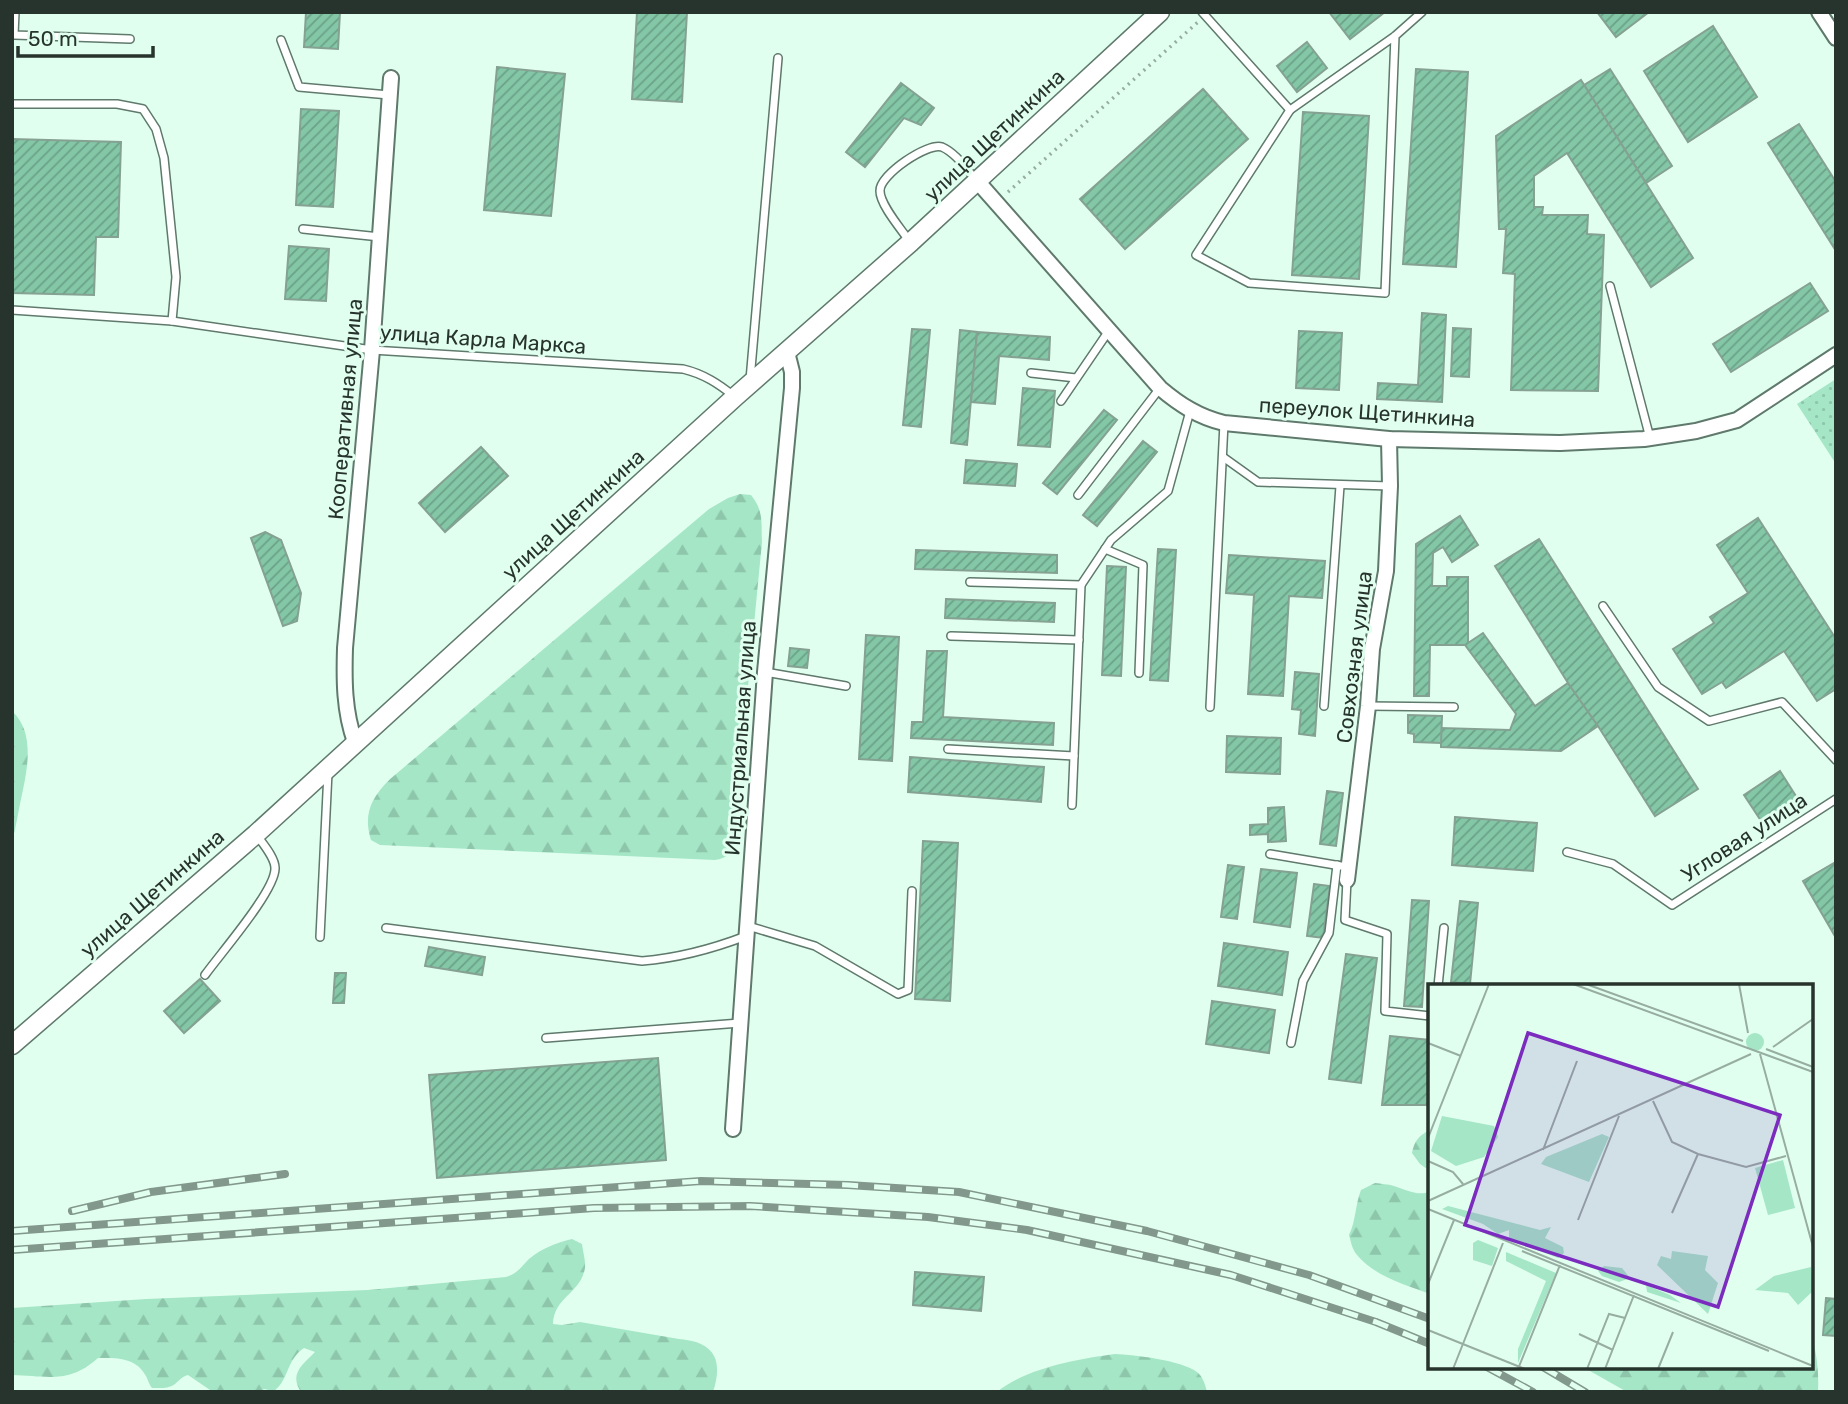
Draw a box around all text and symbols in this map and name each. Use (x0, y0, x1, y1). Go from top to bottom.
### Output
scale bar (18, 14, 152, 58)
text: 50 m (28, 26, 78, 51)
street label: улица Щетинкина (919, 64, 1069, 206)
street label: Кооперативная улица (323, 297, 367, 521)
street label: улица Карла Маркса (379, 319, 587, 359)
street label: переулок Щетинкина (1258, 392, 1476, 432)
street label: улица Щетинкина (497, 444, 649, 584)
street label: Совхозная улица (1331, 569, 1377, 745)
street label: Индустриальная улица (719, 620, 761, 856)
street label: Угловая улица (1677, 787, 1811, 887)
street label: улица Щетинкина (75, 824, 229, 962)
inset map (1428, 984, 1813, 1369)

